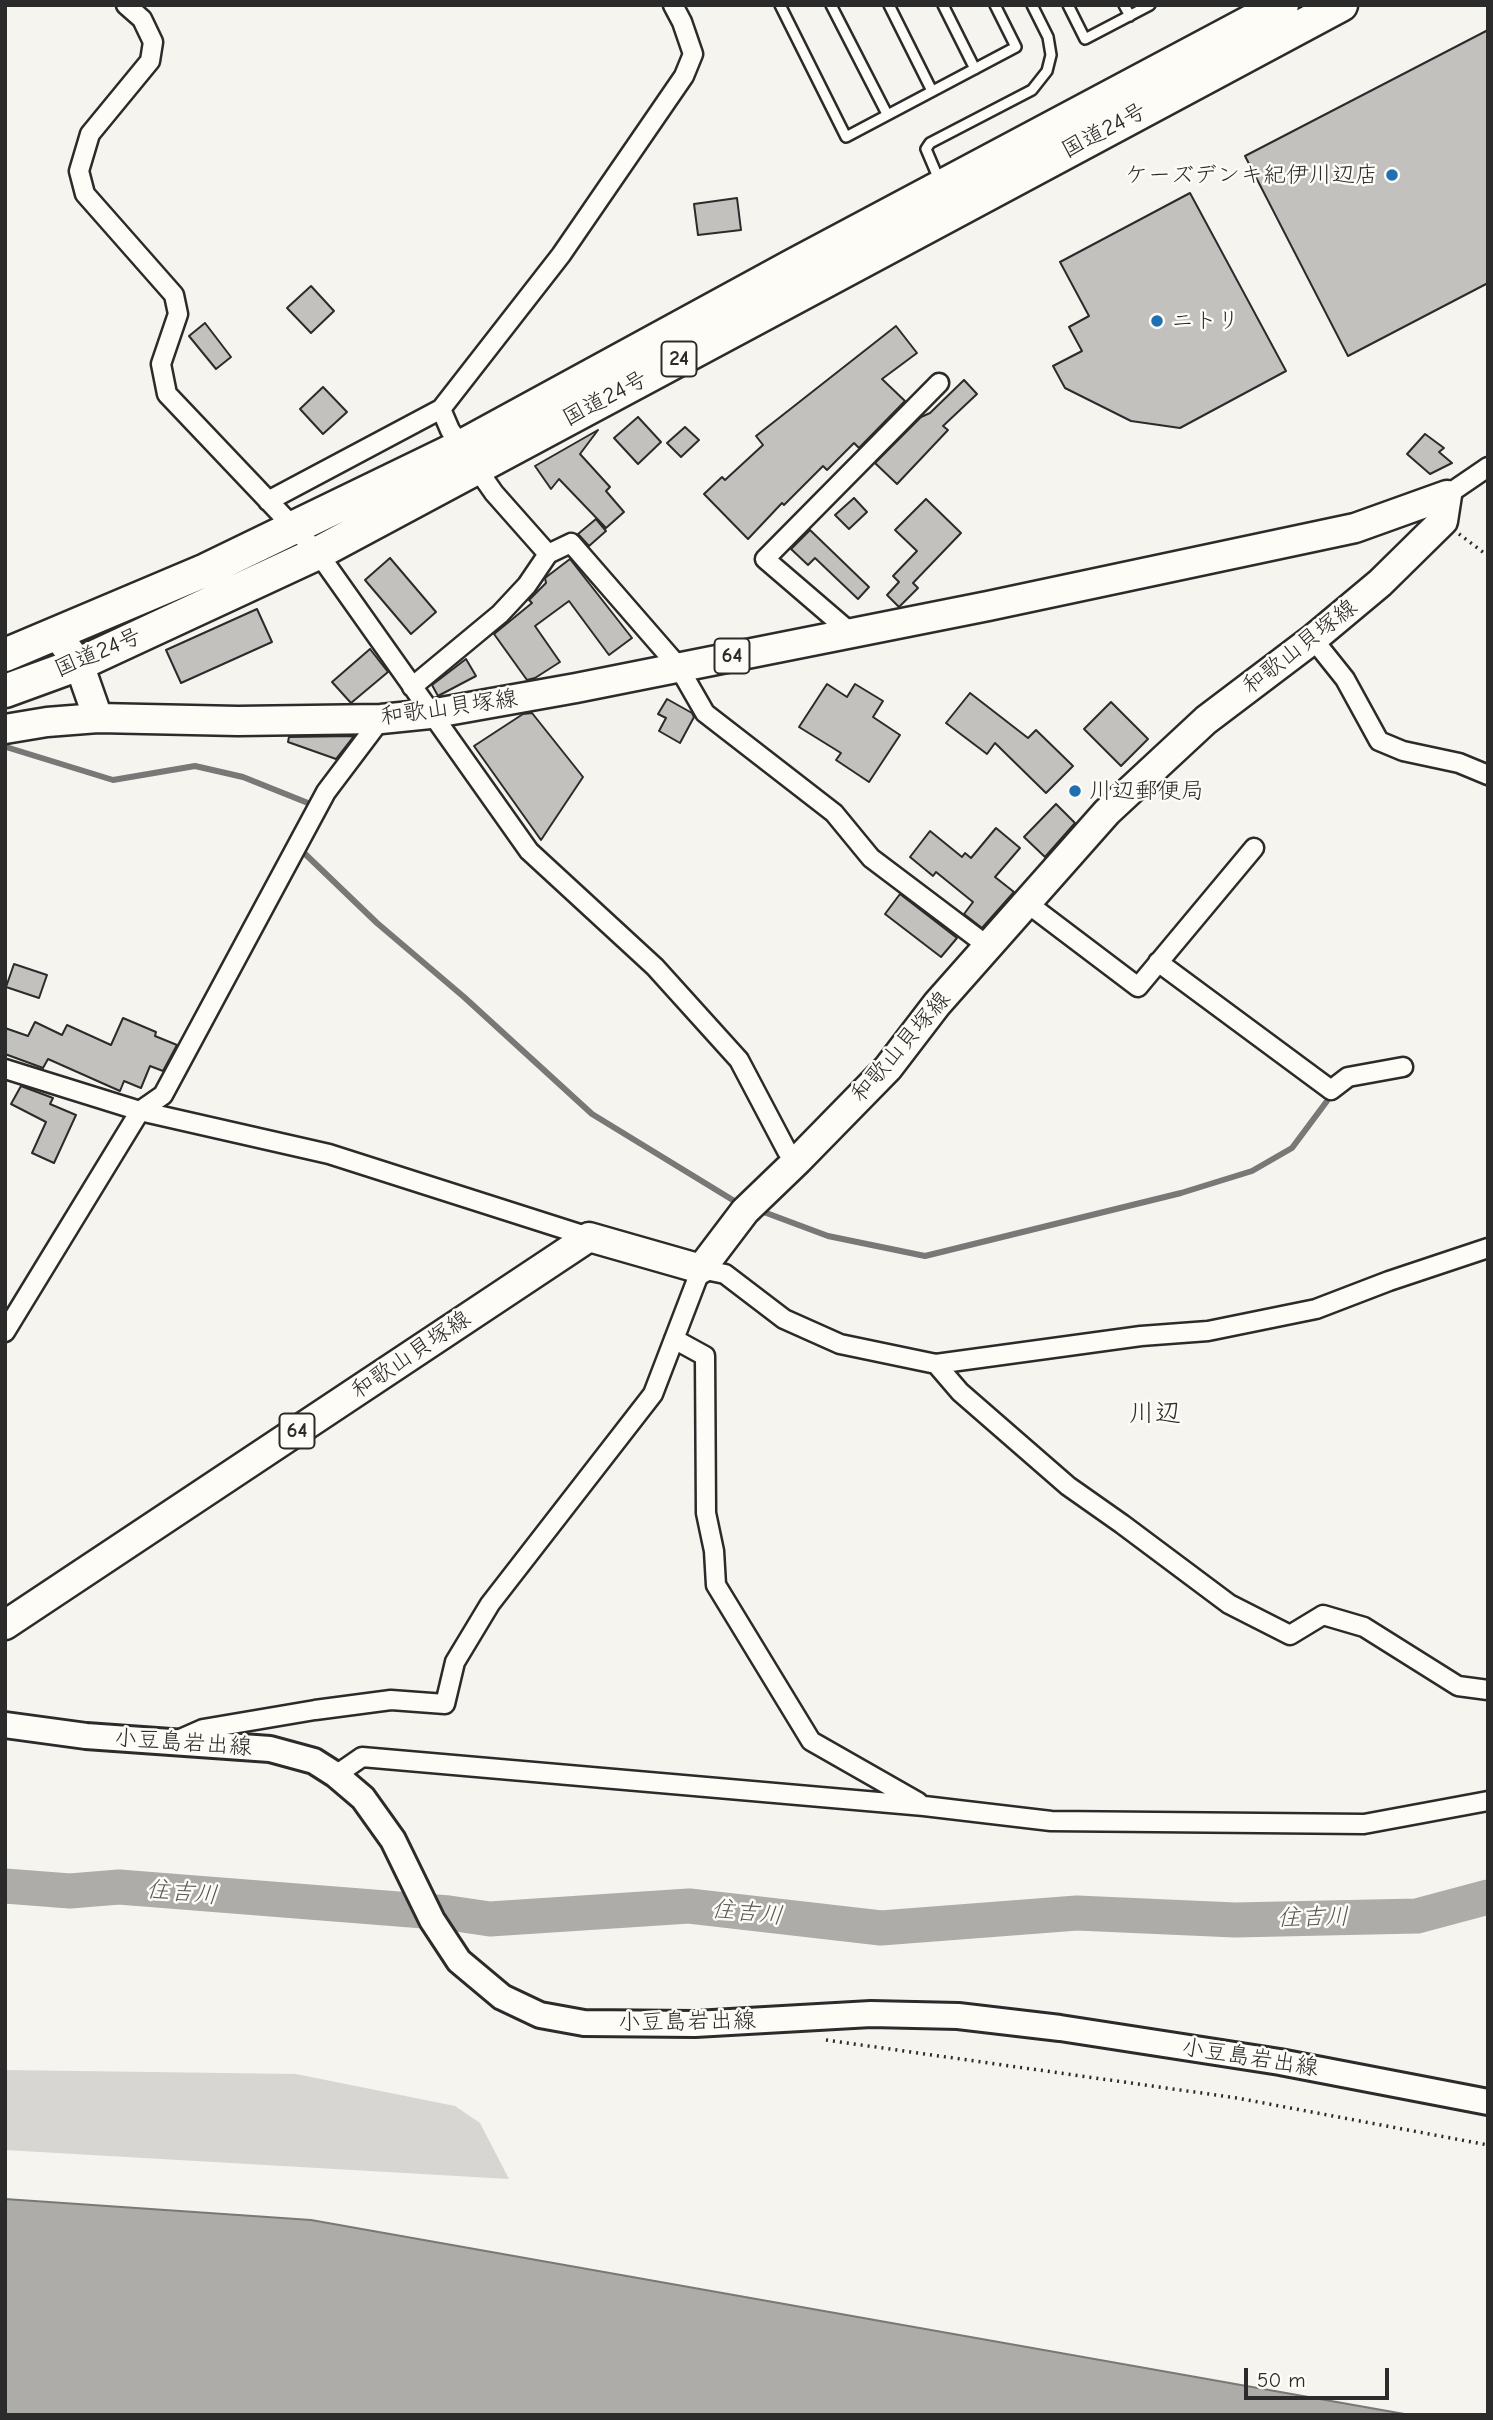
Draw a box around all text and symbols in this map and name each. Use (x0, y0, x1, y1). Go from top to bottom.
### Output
street label: 国道24号 (1057, 97, 1151, 165)
place label: ケーズデンキ紀伊川辺店 (1125, 161, 1378, 189)
marker: ケーズデンキ紀伊川辺店 (1384, 167, 1400, 183)
place label: ニトリ (1171, 307, 1240, 335)
marker: ニトリ (1149, 313, 1165, 329)
road number: 24 (662, 342, 696, 376)
street label: 国道24号 (558, 365, 652, 433)
street label: 和歌山貝塚線 (1237, 594, 1363, 700)
street label: 国道24号 (50, 622, 146, 684)
road number: 64 (714, 638, 750, 674)
street label: 和歌山貝塚線 (379, 685, 519, 731)
place label: 川辺郵便局 (1089, 777, 1204, 805)
marker: 川辺郵便局 (1067, 783, 1083, 799)
street label: 和歌山貝塚線 (845, 986, 957, 1108)
street label: 和歌山貝塚線 (346, 1305, 476, 1405)
district label: 川辺 (1129, 1398, 1181, 1430)
road number: 64 (280, 1414, 314, 1448)
street label: 小豆島岩出線 (113, 1724, 253, 1762)
water label: 住吉川 (145, 1876, 219, 1910)
water label: 住吉川 (710, 1895, 784, 1931)
water label: 住吉川 (1277, 1903, 1349, 1933)
street label: 小豆島岩出線 (618, 2007, 756, 2037)
street label: 小豆島岩出線 (1180, 2034, 1320, 2082)
scale bar (1248, 2354, 1393, 2398)
text: 50 m (1257, 2368, 1306, 2392)

